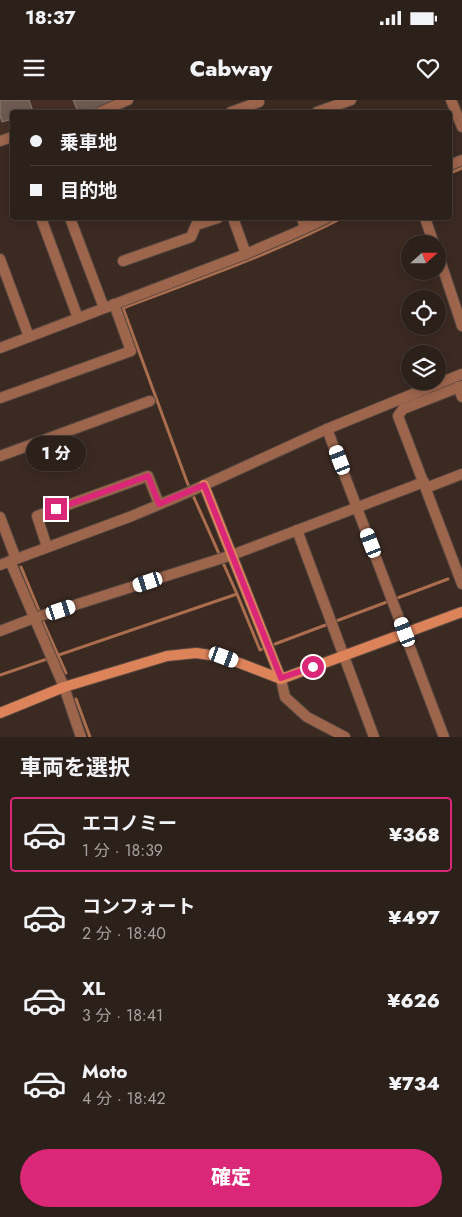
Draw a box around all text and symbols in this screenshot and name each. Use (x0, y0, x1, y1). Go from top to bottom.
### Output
text: 18:37 (25, 4, 76, 31)
text: Cabway (190, 52, 272, 84)
icon: menu (20, 54, 48, 82)
icon: heart (414, 54, 442, 82)
text: 乗車地 (60, 129, 117, 156)
text: 目的地 (60, 177, 117, 204)
north arrow (401, 235, 446, 280)
map controls (401, 235, 446, 390)
button: locate (401, 290, 446, 335)
button: layers (401, 345, 446, 390)
callout: 1 分 (26, 436, 86, 472)
text: 1 分 (41, 442, 71, 465)
car (327, 443, 352, 477)
route end (45, 498, 67, 520)
car (358, 526, 383, 560)
car (131, 570, 164, 594)
car (44, 598, 77, 622)
car (392, 615, 417, 649)
car (207, 645, 240, 669)
route start (302, 656, 324, 678)
text: 車両を選択 (20, 751, 130, 783)
text: エコノミー (82, 810, 177, 837)
icon: car (22, 812, 67, 857)
text: ¥368 (389, 821, 440, 848)
text: 1 分 · 18:39 (82, 839, 163, 862)
text: コンフォート (82, 893, 195, 920)
icon: car (22, 895, 67, 940)
text: ¥497 (388, 904, 440, 931)
text: 2 分 · 18:40 (82, 922, 166, 945)
text: XL (82, 975, 105, 1002)
icon: car (22, 978, 67, 1023)
text: ¥626 (387, 987, 440, 1014)
text: 3 分 · 18:41 (82, 1004, 163, 1027)
text: Moto (82, 1058, 127, 1085)
icon: car (22, 1061, 67, 1106)
text: ¥734 (389, 1070, 440, 1097)
text: 4 分 · 18:42 (82, 1087, 166, 1110)
button: 確定 (20, 1149, 442, 1207)

